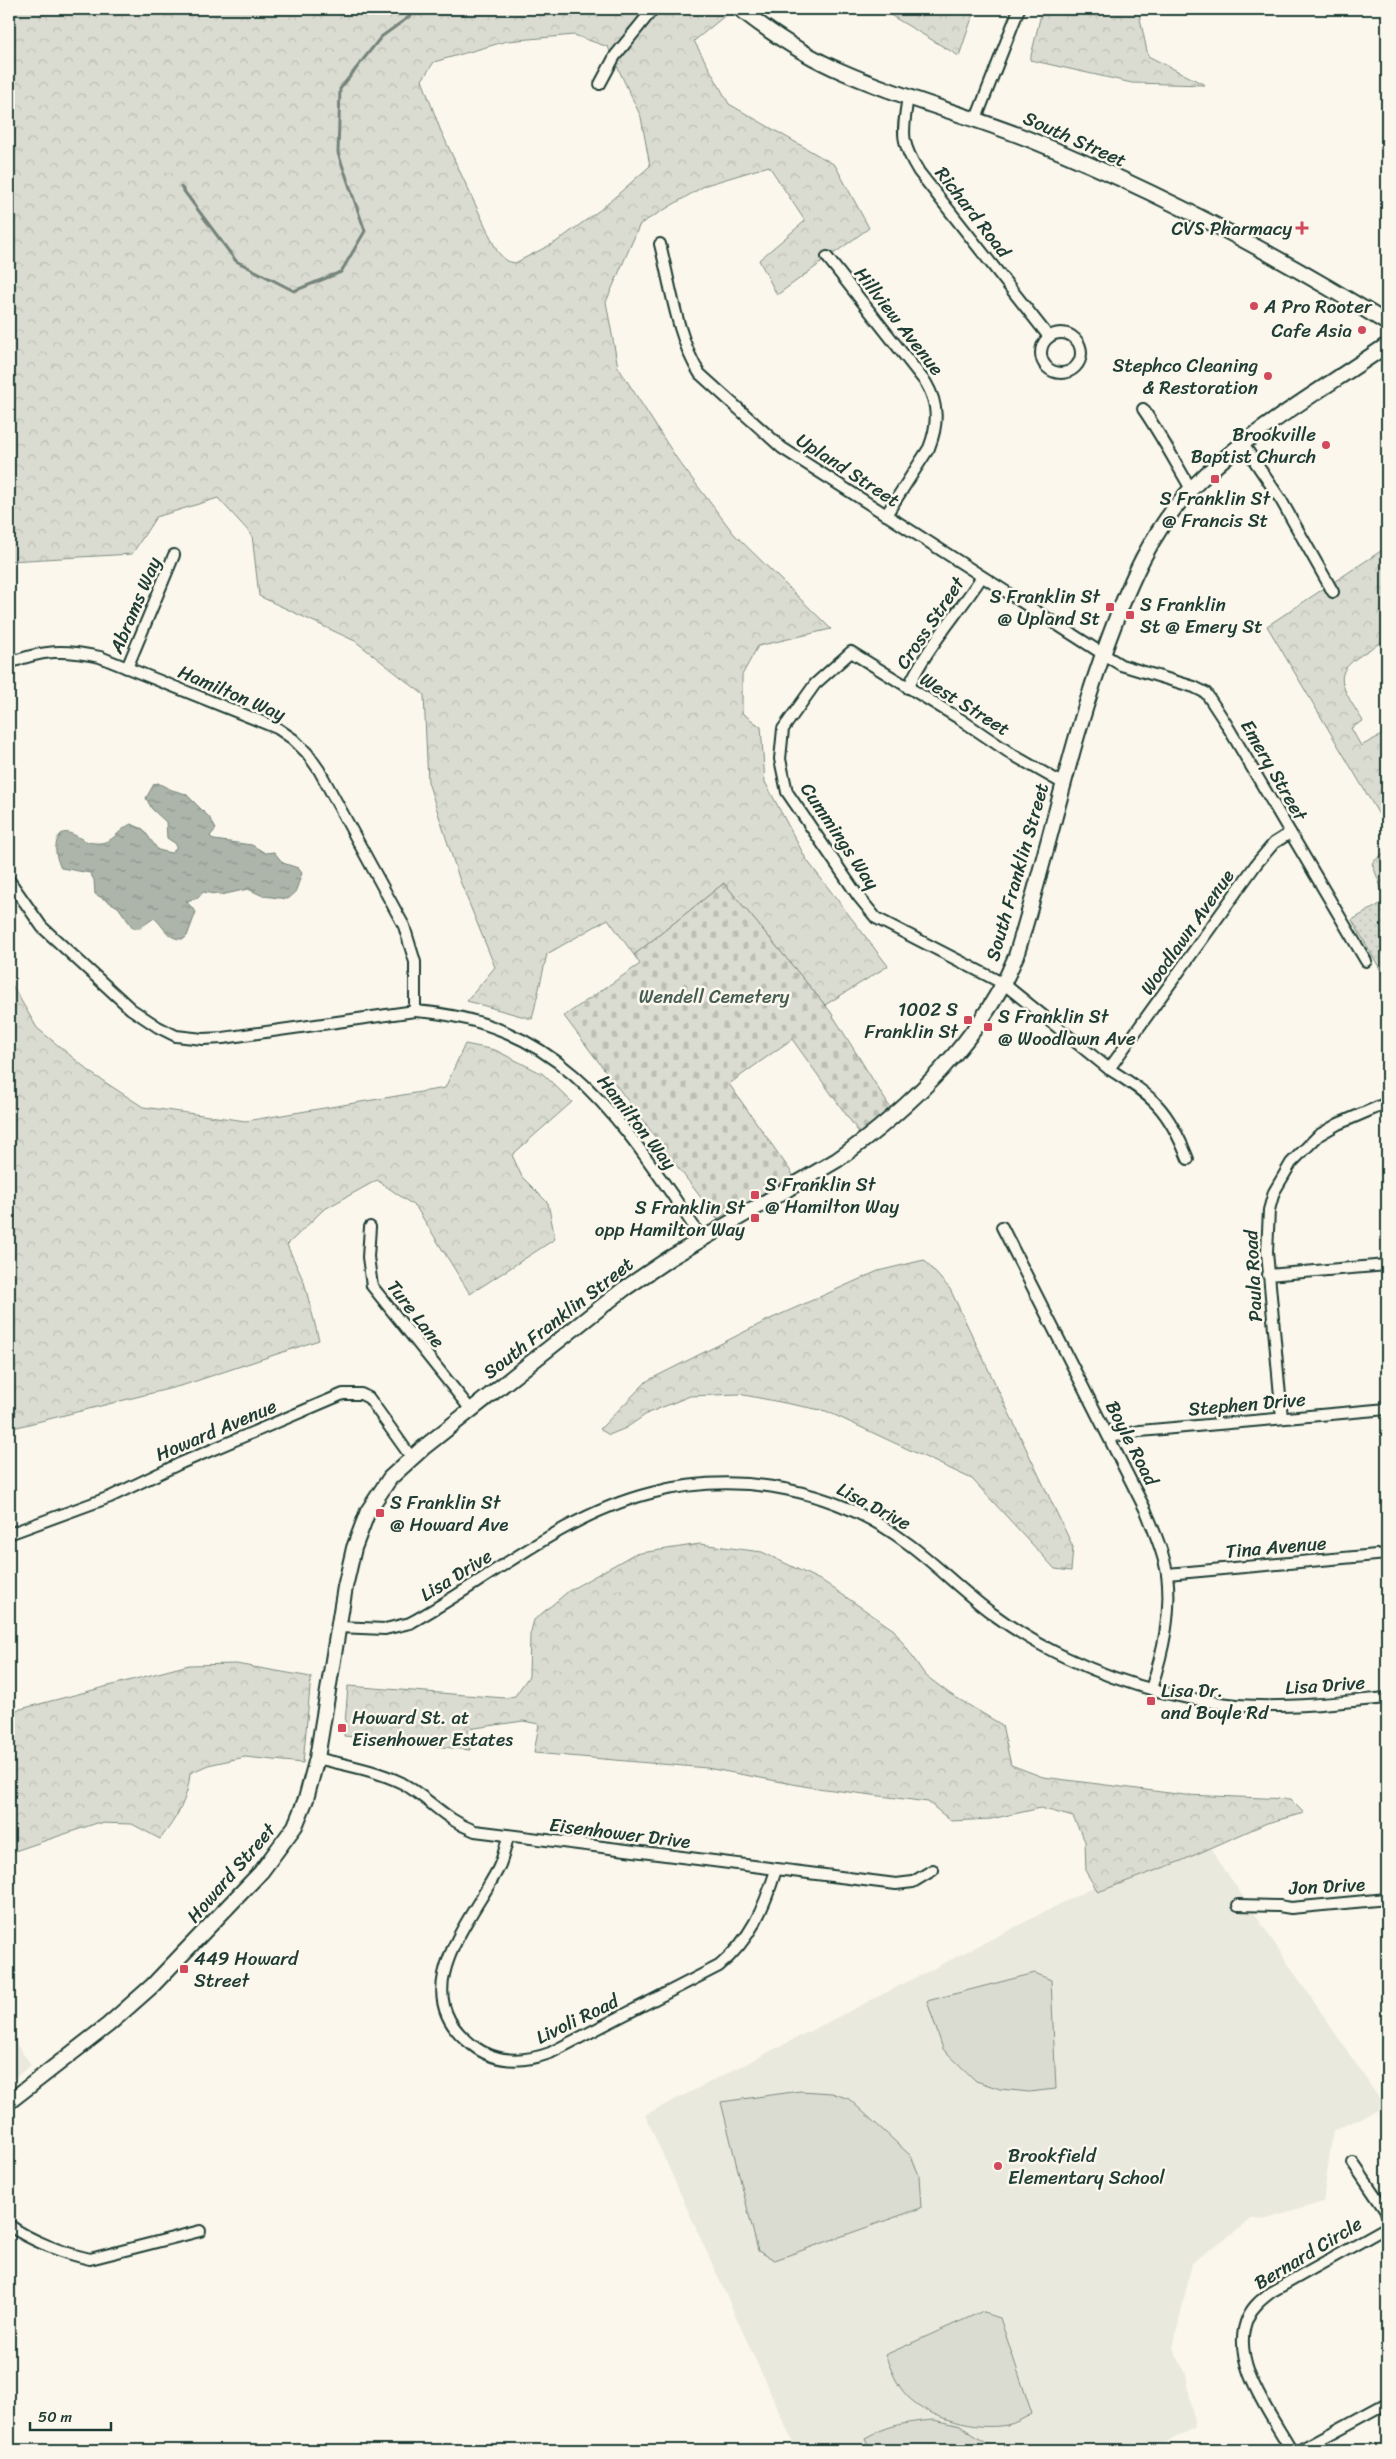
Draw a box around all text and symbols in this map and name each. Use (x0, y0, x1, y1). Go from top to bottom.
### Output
street label: South Street (1018, 102, 1132, 176)
street label: Richard Road (926, 159, 1020, 266)
place label: CVS Pharmacy (1171, 212, 1292, 245)
marker: CVS Pharmacy (1296, 222, 1308, 234)
street label: Hillview Avenue (845, 259, 953, 383)
place label: A Pro Rooter (1263, 290, 1373, 323)
marker: A Pro Rooter (1248, 300, 1260, 312)
place label: Cafe Asia (1271, 314, 1352, 347)
marker: Cafe Asia (1356, 324, 1368, 336)
place label: Stephco Cleaning & Restoration (1113, 349, 1258, 404)
marker: Stephco Cleaning & Restoration (1262, 370, 1274, 382)
place label: Brookville Baptist Church (1191, 418, 1316, 473)
street label: Upland Street (789, 424, 907, 516)
marker: Brookville Baptist Church (1320, 439, 1332, 451)
marker: S Franklin St @ Francis St (1209, 473, 1221, 485)
place label: S Franklin St @ Francis St (1160, 482, 1271, 537)
street label: Abrams Way (99, 551, 170, 660)
street label: Cross Street (887, 569, 974, 676)
place label: S Franklin St @ Upland St (990, 580, 1101, 635)
place label: S Franklin St @ Emery St (1140, 588, 1262, 643)
marker: S Franklin St @ Upland St (1104, 601, 1116, 613)
marker: S Franklin St @ Emery St (1124, 609, 1136, 621)
street label: Hamilton Way (173, 655, 291, 731)
street label: West Street (913, 663, 1017, 745)
street label: Emery Street (1232, 713, 1317, 828)
street label: Cummings Way (792, 775, 888, 897)
street label: South Franklin Street (976, 779, 1058, 965)
street label: Woodlawn Avenue (1131, 862, 1243, 1002)
park label: Wendell Cemetery (639, 980, 789, 1013)
place label: 1002 S Franklin St (865, 993, 959, 1048)
place label: S Franklin St @ Woodlawn Ave (998, 1000, 1136, 1055)
marker: 1002 S Franklin St (962, 1014, 974, 1026)
marker: S Franklin St @ Woodlawn Ave (982, 1021, 994, 1033)
street label: Hamilton Way (589, 1067, 685, 1177)
place label: S Franklin St @ Hamilton Way (765, 1168, 899, 1223)
marker: S Franklin St @ Hamilton Way (749, 1189, 761, 1201)
place label: S Franklin St opp Hamilton Way (595, 1191, 746, 1246)
marker: S Franklin St opp Hamilton Way (749, 1212, 761, 1224)
street label: Paula Road (1234, 1228, 1272, 1323)
street label: South Franklin Street (475, 1248, 641, 1388)
street label: Ture Lane (378, 1272, 454, 1356)
street label: Stephen Drive (1187, 1382, 1307, 1426)
street label: Howard Avenue (150, 1389, 282, 1470)
street label: Boyle Road (1096, 1394, 1169, 1493)
street label: Lisa Drive (831, 1473, 917, 1540)
place label: S Franklin St @ Howard Ave (390, 1486, 509, 1541)
marker: S Franklin St @ Howard Ave (374, 1507, 386, 1519)
street label: Tina Avenue (1224, 1526, 1328, 1568)
street label: Lisa Drive (413, 1540, 499, 1610)
street label: Lisa Drive (1284, 1666, 1366, 1704)
place label: Lisa Dr. and Boyle Rd (1161, 1674, 1269, 1729)
marker: Lisa Dr. and Boyle Rd (1145, 1695, 1157, 1707)
place label: Howard St. at Eisenhower Estates (352, 1701, 513, 1756)
marker: Howard St. at Eisenhower Estates (336, 1722, 348, 1734)
street label: Eisenhower Drive (548, 1808, 692, 1858)
street label: Howard Street (178, 1814, 285, 1931)
street label: Jon Drive (1287, 1868, 1366, 1905)
place label: 449 Howard Street (194, 1942, 300, 1997)
marker: 449 Howard Street (178, 1963, 190, 1975)
street label: Livoli Road (530, 1984, 626, 2053)
place label: Brookfield Elementary School (1008, 2139, 1165, 2194)
marker: Brookfield Elementary School (992, 2160, 1004, 2172)
street label: Bernard Circle (1247, 2207, 1369, 2298)
scale bar (30, 2399, 111, 2431)
text: 50 m (38, 2404, 73, 2430)

